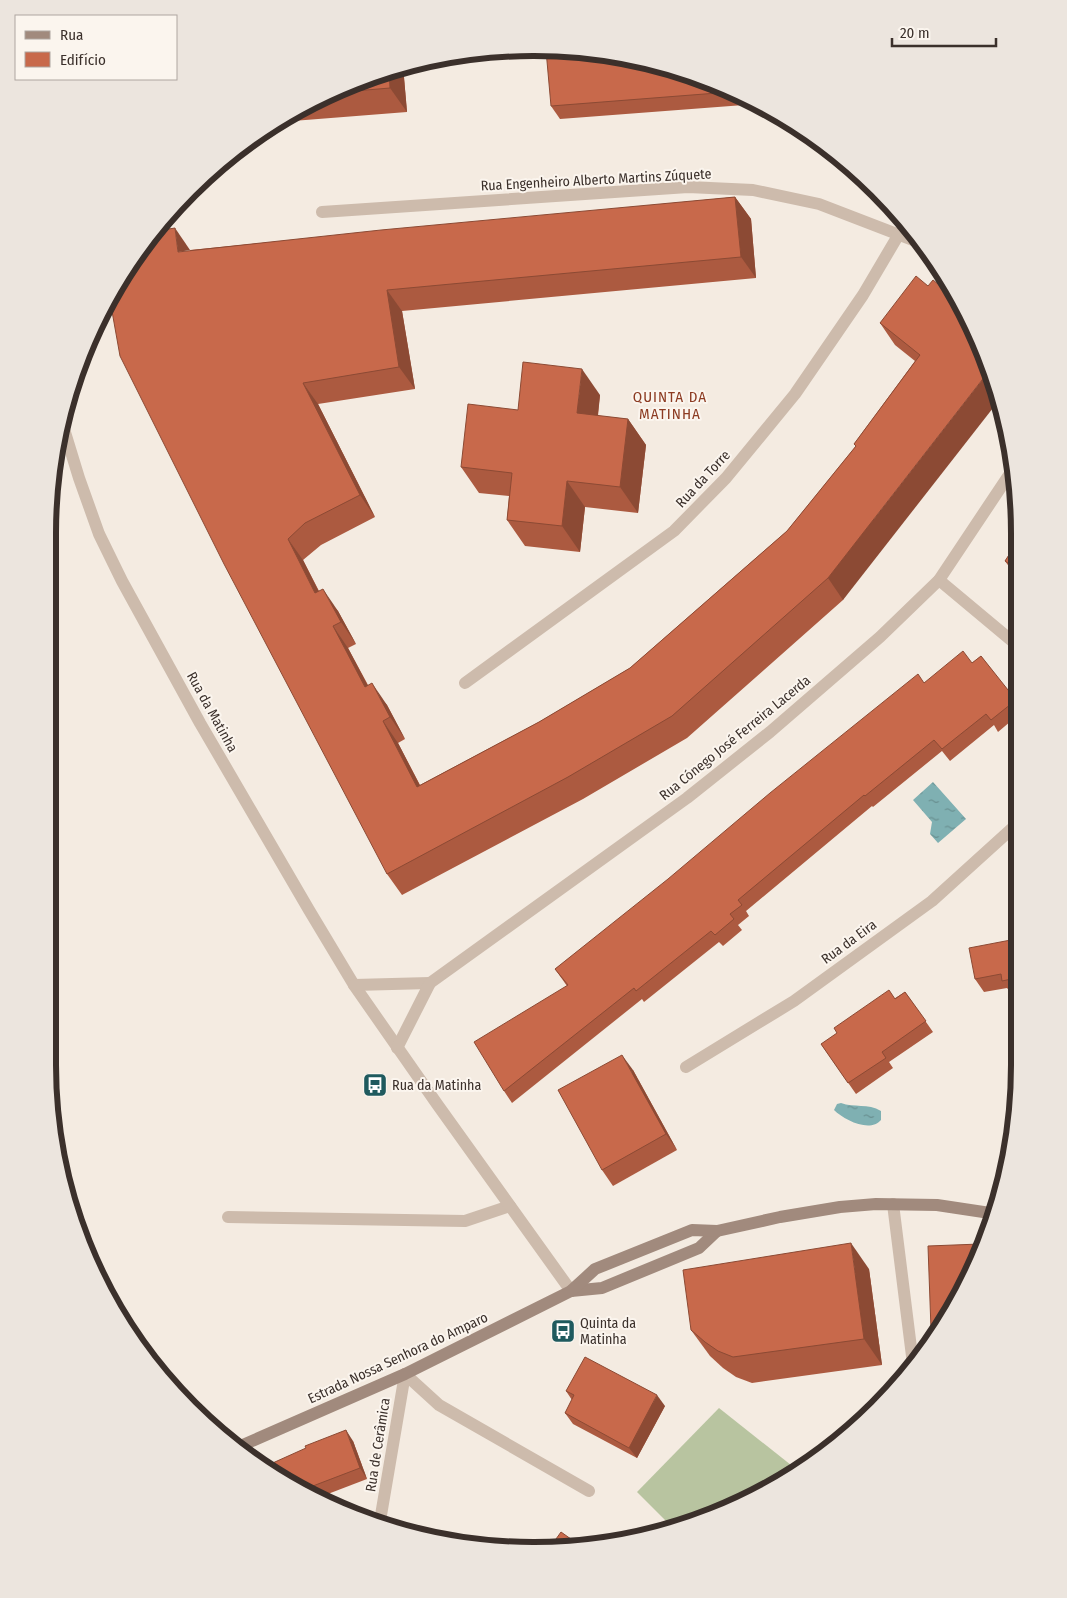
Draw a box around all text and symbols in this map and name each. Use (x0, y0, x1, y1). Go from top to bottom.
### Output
legend (15, 15, 178, 80)
scale bar (892, 15, 996, 47)
text: 20 m (900, 24, 930, 42)
text: Rua (60, 26, 83, 44)
text: Edifício (60, 51, 106, 69)
street label: Rua Engenheiro Alberto Martins Zúquete (480, 165, 712, 195)
district label: QUINTA DA MATINHA (633, 388, 707, 423)
street label: Rua da Torre (672, 447, 734, 511)
street label: Rua da Matinha (183, 669, 241, 755)
street label: Rua Cónego José Ferreira Lacerda (656, 672, 814, 804)
street label: Rua da Eira (818, 916, 880, 968)
bus stop icon: Rua da Matinha (362, 1072, 388, 1098)
place label: Rua da Matinha (392, 1077, 481, 1094)
street label: Estrada Nossa Senhora do Amparo (305, 1309, 491, 1407)
place label: Quinta da Matinha (580, 1315, 636, 1348)
bus stop icon: Quinta da Matinha (550, 1318, 576, 1344)
street label: Rua de Cerâmica (362, 1397, 394, 1493)

